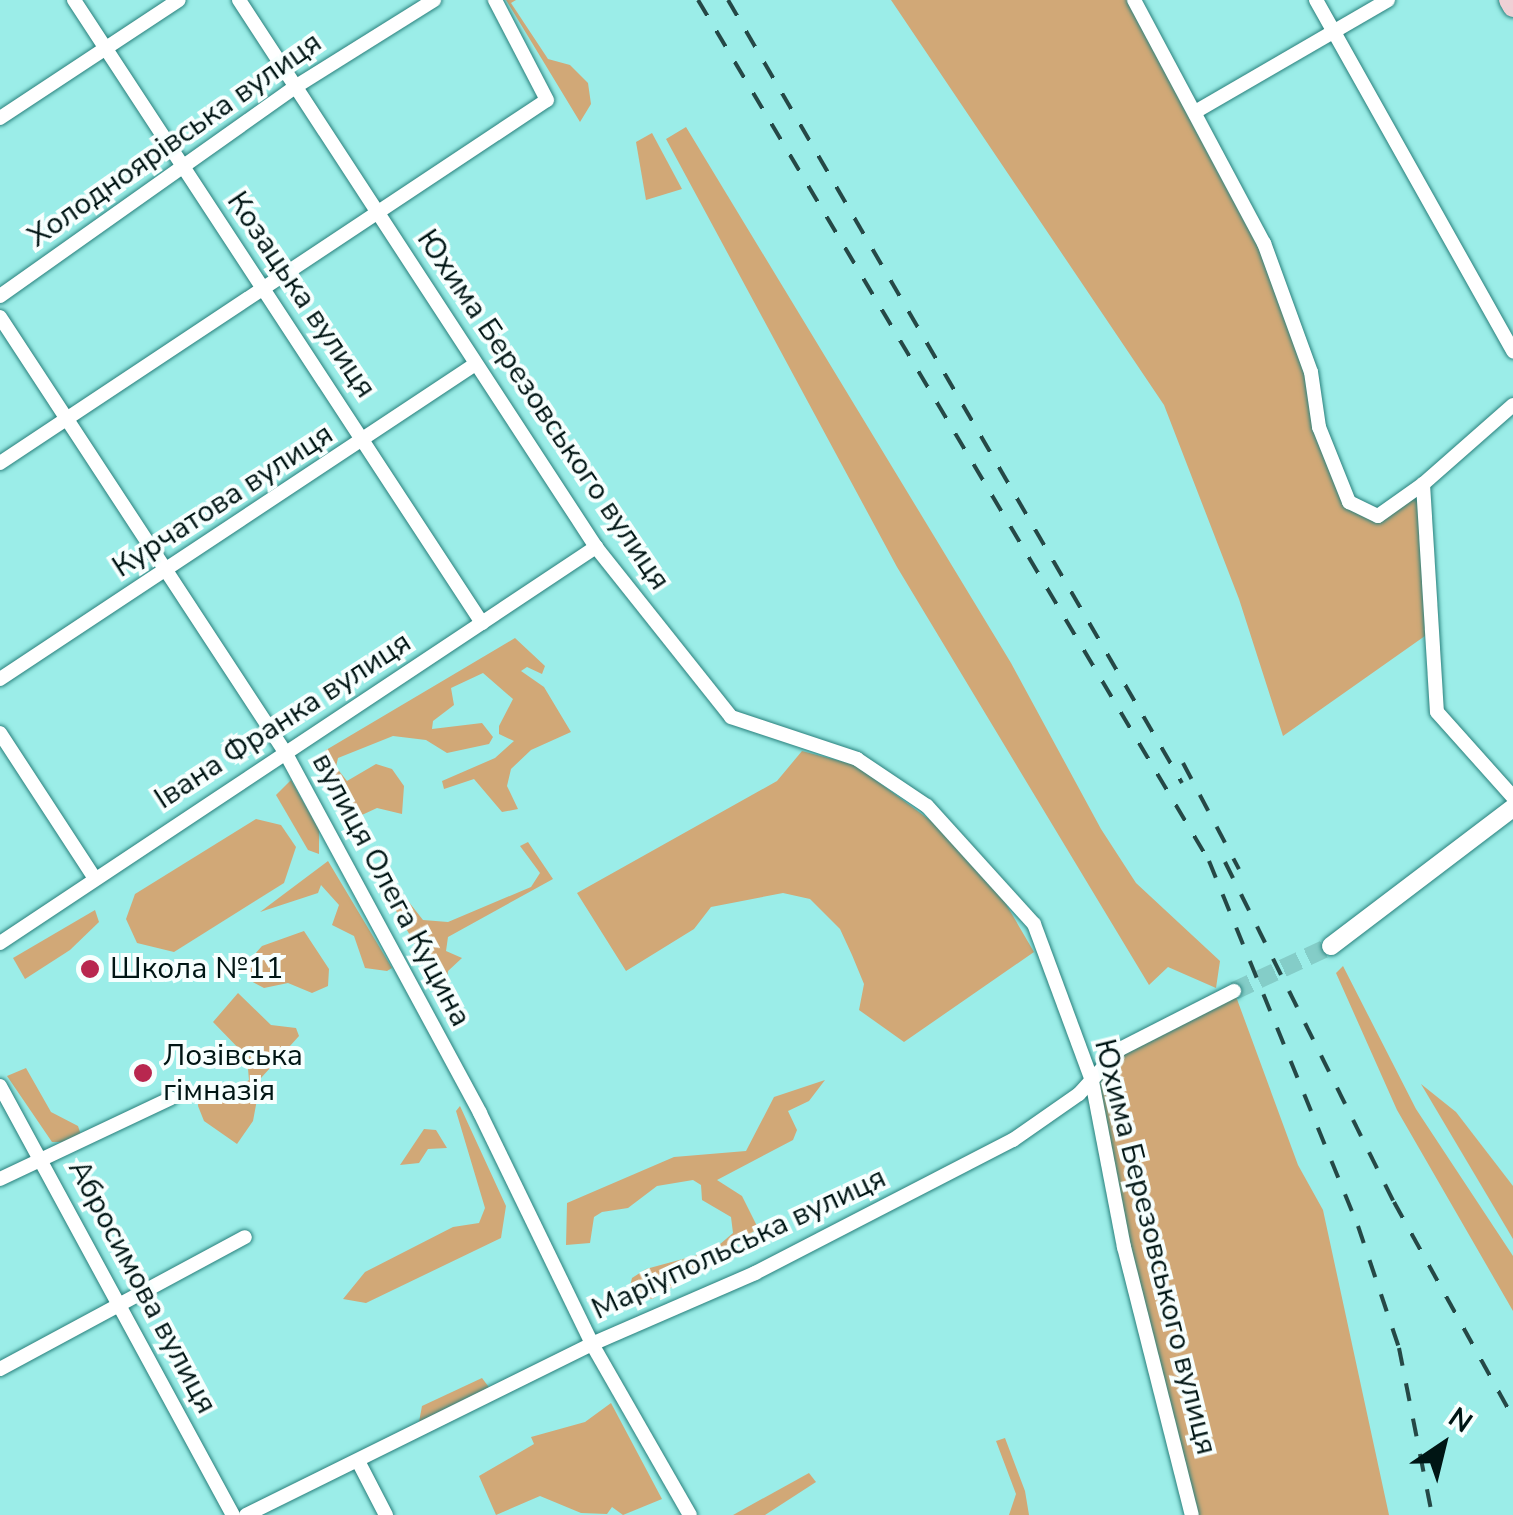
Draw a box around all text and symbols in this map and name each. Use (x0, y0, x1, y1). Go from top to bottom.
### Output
street label: Холодноярівська вулиця (21, 25, 329, 255)
street label: Козацька вулиця (219, 185, 383, 405)
street label: Юхима Березовського вулиця (409, 223, 677, 597)
street label: Курчатова вулиця (106, 416, 340, 586)
street label: Івана Франка вулиця (148, 625, 418, 817)
street label: вулиця Олега Куцина (304, 747, 478, 1033)
place label: Школа №11 (110, 951, 284, 987)
marker: Школа №11 (79, 958, 101, 980)
street label: Юхима Березовського вулиця (1086, 1036, 1224, 1458)
place label: Лозівська гімназія (163, 1038, 303, 1108)
marker: Лозівська гімназія (132, 1062, 154, 1084)
street label: Абросимова вулиця (60, 1154, 224, 1420)
street label: Маріупольська вулиця (586, 1160, 892, 1328)
north arrow (1393, 1395, 1493, 1495)
text: N (1441, 1399, 1480, 1442)

